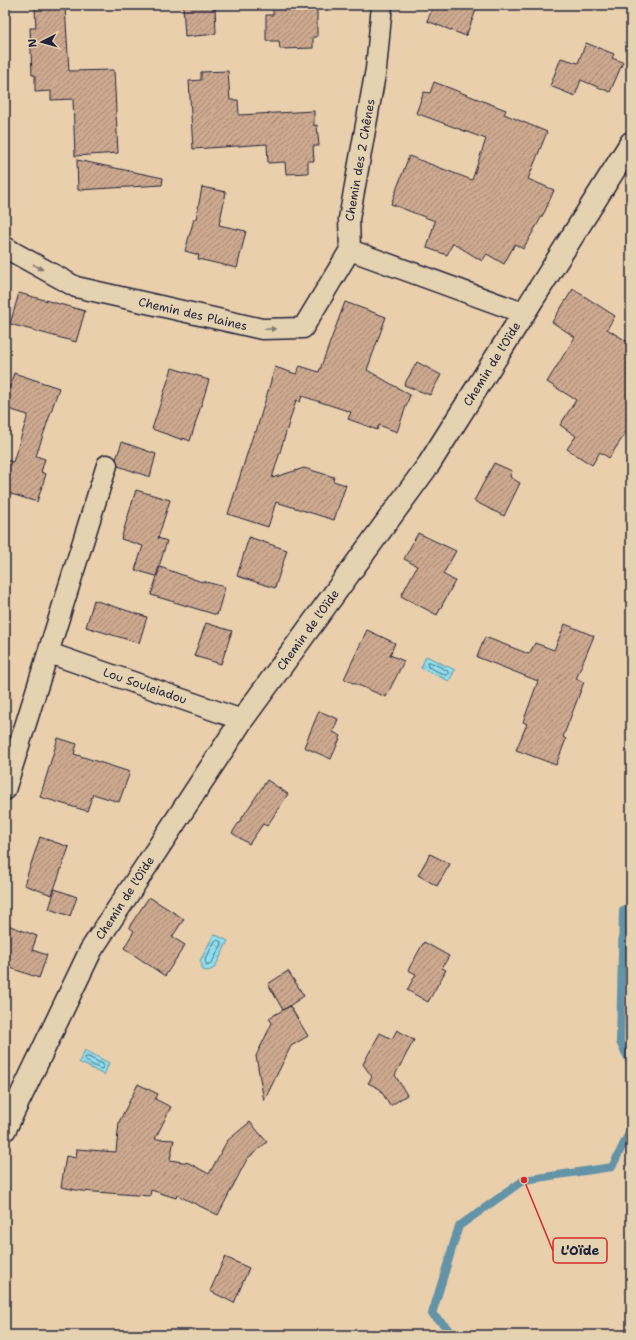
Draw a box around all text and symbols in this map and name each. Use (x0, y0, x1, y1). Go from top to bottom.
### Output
north arrow (22, 22, 62, 62)
text: N (25, 38, 40, 48)
street label: Chemin des 2 Chênes (341, 98, 379, 222)
one-way arrow (32, 263, 44, 270)
street label: Chemin des Plaines (137, 294, 249, 334)
street label: Chemin de l'Oïde (460, 319, 524, 409)
one-way arrow (264, 326, 277, 332)
street label: Chemin de l'Oïde (273, 586, 343, 674)
street label: Lou Souleiadou (101, 664, 189, 708)
street label: Chemin de l'Oïde (92, 853, 158, 943)
callout: L'Oïde (553, 1238, 607, 1263)
text: L'Oïde (561, 1242, 600, 1259)

